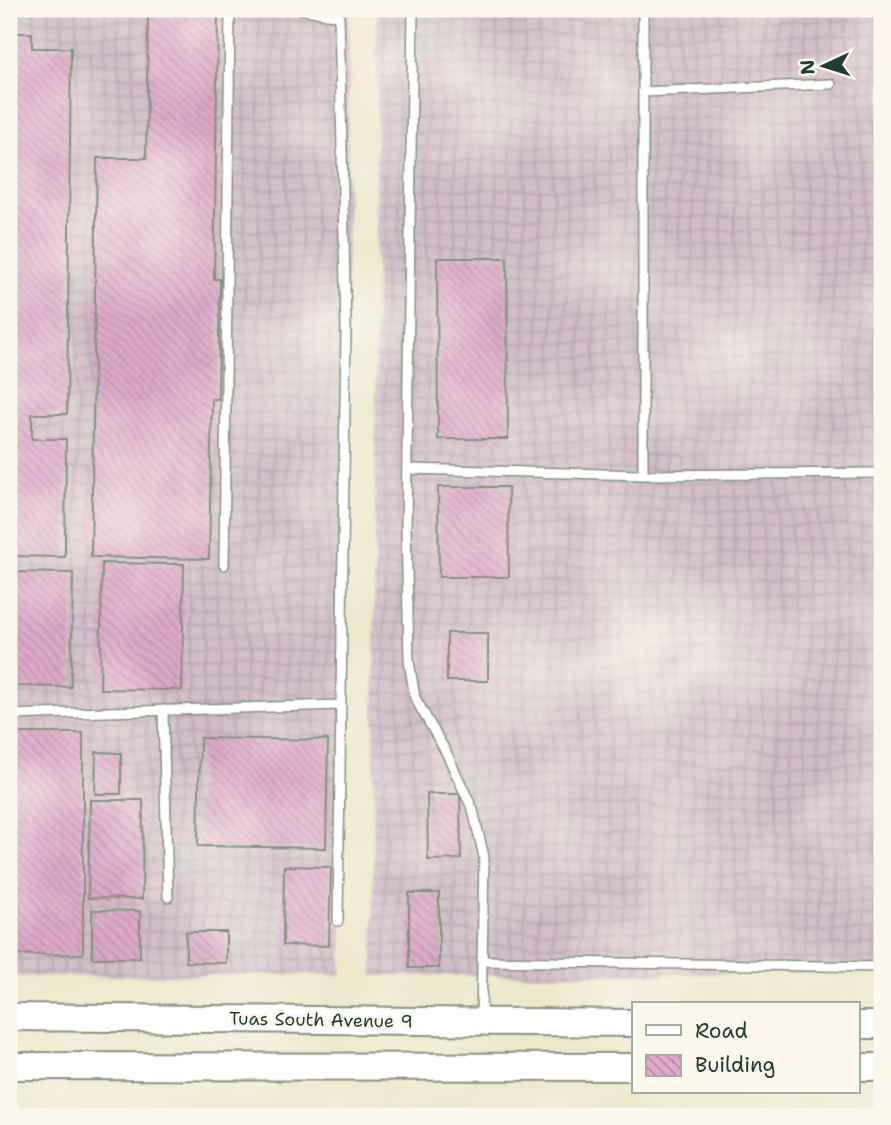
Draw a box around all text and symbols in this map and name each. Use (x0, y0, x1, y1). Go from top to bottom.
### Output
north arrow (790, 32, 860, 102)
text: N (795, 59, 821, 76)
legend (632, 1002, 860, 1094)
street label: Tuas South Avenue 9 (229, 1006, 413, 1034)
text: Road (695, 1017, 748, 1045)
text: Building (695, 1051, 775, 1079)

